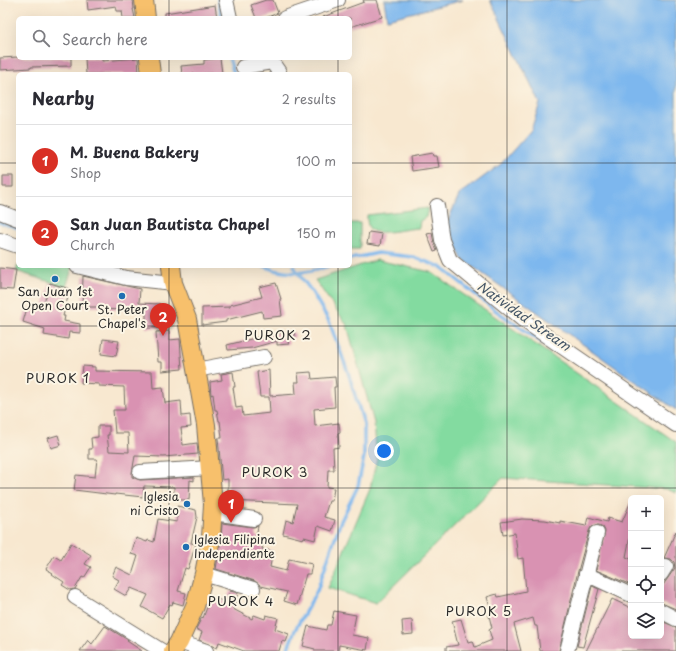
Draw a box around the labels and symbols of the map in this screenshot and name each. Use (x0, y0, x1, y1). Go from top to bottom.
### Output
marker: San Juan 1st Open Court (50, 274, 60, 284)
water label: Natividad Stream (474, 276, 576, 356)
place label: San Juan 1st Open Court (17, 282, 93, 314)
marker: St. Peter Chapel's (117, 291, 127, 301)
place label: St. Peter Chapel's (97, 300, 147, 332)
pin: 2 (150, 303, 176, 336)
district label: PUROK 2 (244, 325, 312, 344)
district label: PUROK 1 (26, 368, 90, 387)
your location (374, 441, 394, 461)
district label: PUROK 3 (242, 462, 308, 481)
place label: Iglesia ni Cristo (130, 487, 180, 519)
pin: 1 (218, 490, 244, 523)
marker: Iglesia ni Cristo (182, 499, 192, 509)
place label: Iglesia Filipina Independiente (194, 530, 275, 562)
marker: Iglesia Filipina Independiente (181, 542, 191, 552)
district label: PUROK 4 (208, 591, 274, 610)
district label: PUROK 5 (446, 601, 512, 620)

